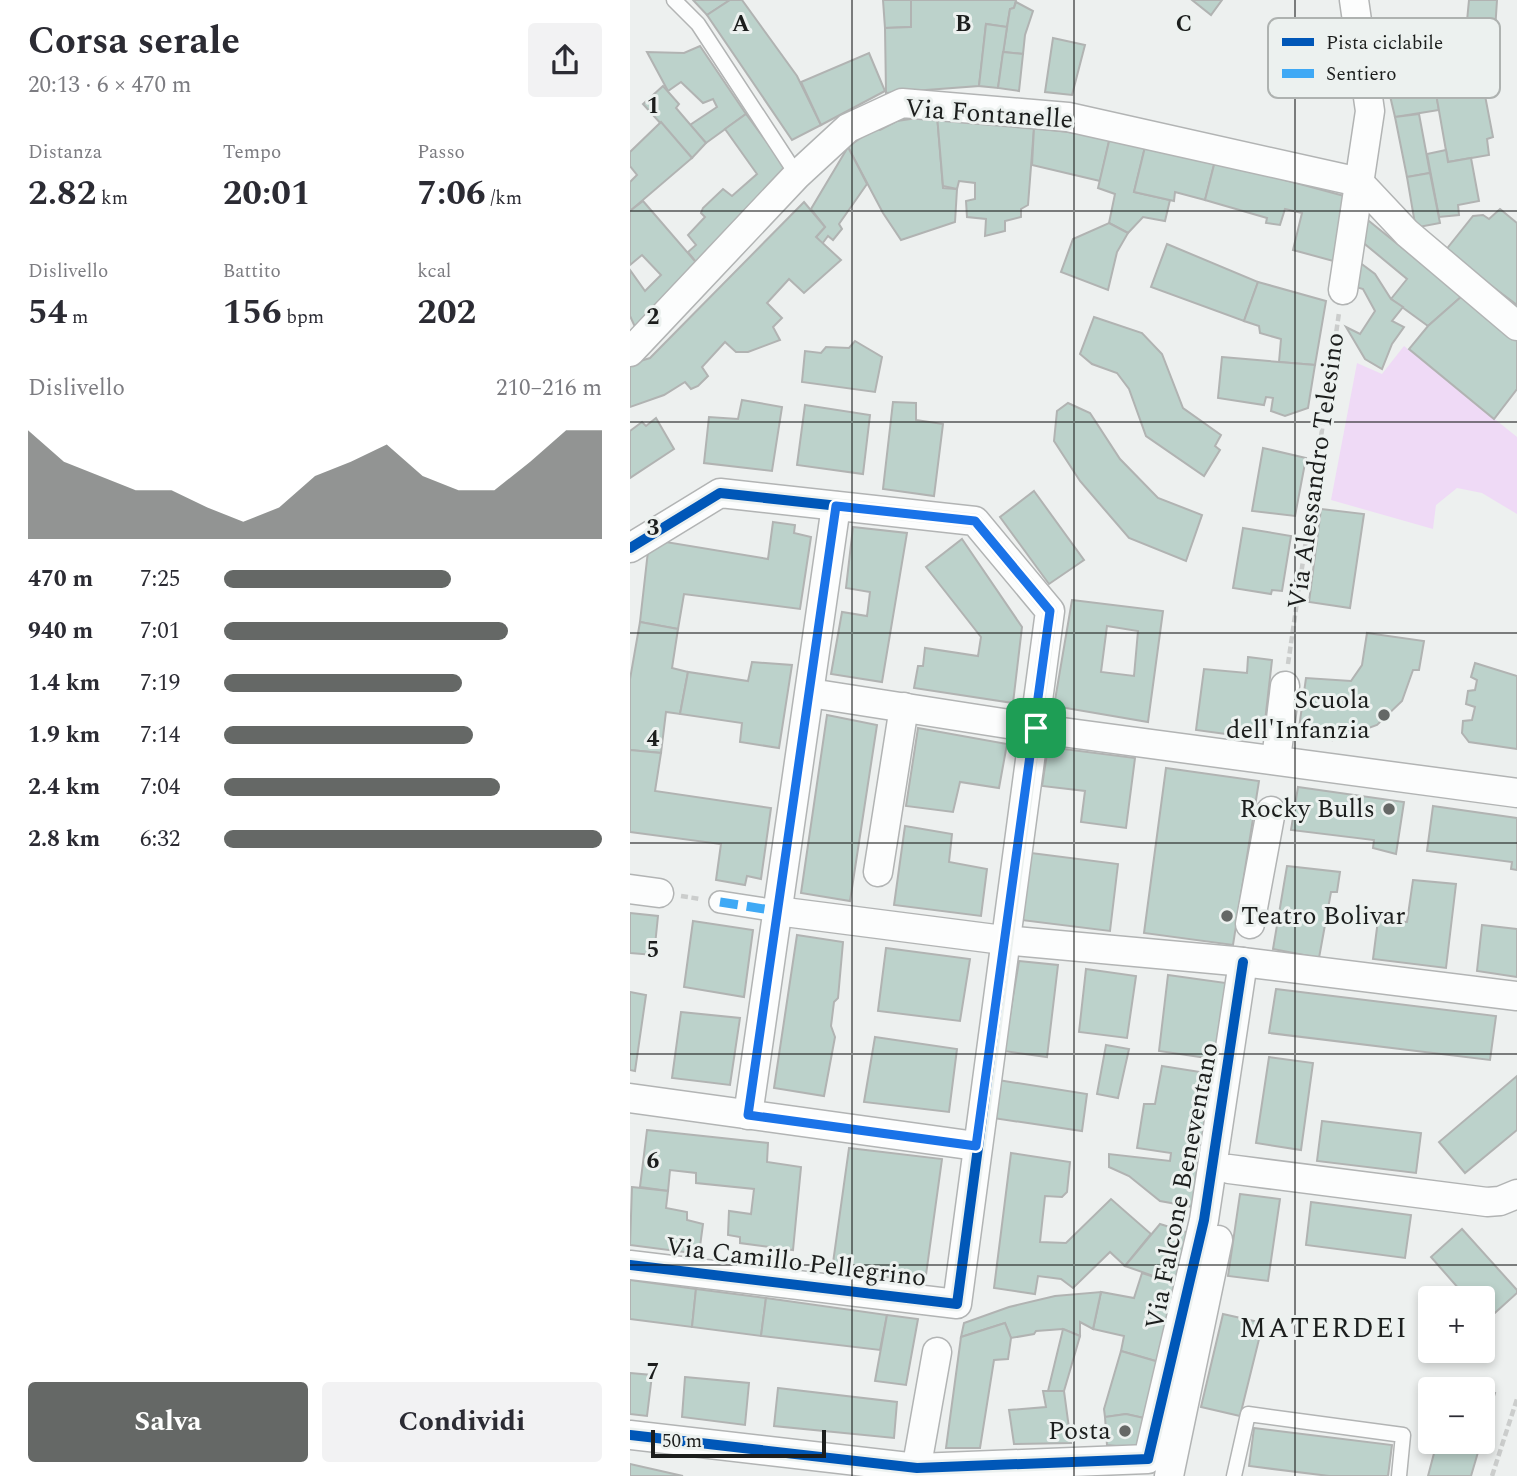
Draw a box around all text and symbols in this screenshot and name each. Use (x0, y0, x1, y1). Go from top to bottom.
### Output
text: A (732, 7, 750, 42)
text: B (955, 7, 971, 42)
text: C (1176, 7, 1192, 42)
text: Corsa serale (28, 13, 240, 71)
legend (1268, 18, 1500, 98)
button: share (528, 23, 602, 97)
text: Pista ciclabile (1326, 29, 1443, 58)
text: Sentiero (1326, 60, 1396, 89)
text: 20:13 · 6 × 470 m (28, 68, 192, 103)
street label: Via Fontanelle (904, 88, 1074, 140)
text: 1 (647, 89, 659, 124)
text: Distanza (28, 138, 102, 167)
text: Tempo (223, 138, 281, 167)
text: Passo (417, 138, 465, 167)
text: 2.82 (28, 167, 96, 220)
text: 20:01 (223, 167, 311, 220)
text: 7:06 (417, 167, 486, 220)
text: km (96, 184, 128, 213)
text: /km (486, 184, 522, 213)
text: Dislivello (28, 257, 108, 286)
text: Battito (223, 257, 281, 286)
text: kcal (417, 257, 451, 286)
text: 54 (28, 286, 67, 339)
text: 156 (223, 286, 282, 339)
text: 202 (417, 286, 476, 339)
text: 2 (647, 300, 660, 335)
text: m (67, 303, 88, 332)
text: bpm (282, 303, 324, 332)
street label: Via Alessandro Telesino (1277, 330, 1355, 612)
text: Dislivello (28, 371, 125, 406)
text: 210–216 m (496, 371, 602, 406)
text: 3 (647, 511, 660, 546)
text: 470 m (28, 562, 93, 597)
text: 7:25 (140, 562, 180, 597)
text: 940 m (28, 614, 93, 649)
text: 7:01 (140, 614, 180, 649)
text: 1.4 km (28, 666, 100, 701)
text: 7:19 (140, 666, 180, 701)
place label: Scuola dell'Infanzia (1226, 680, 1370, 750)
pin (1006, 698, 1066, 758)
marker: Scuola dell'Infanzia (1376, 707, 1392, 723)
icon: arrive (1017, 709, 1055, 747)
text: 1.9 km (28, 718, 100, 753)
text: 7:14 (140, 718, 180, 753)
text: 4 (647, 722, 660, 757)
text: 2.4 km (28, 770, 100, 805)
text: 7:04 (140, 770, 180, 805)
place label: Rocky Bulls (1239, 789, 1375, 829)
marker: Rocky Bulls (1381, 801, 1397, 817)
text: 2.8 km (28, 822, 100, 857)
text: 6:32 (140, 822, 180, 857)
place label: Teatro Bolivar (1241, 896, 1406, 936)
marker: Teatro Bolivar (1219, 908, 1235, 924)
text: 5 (647, 933, 659, 968)
street label: Via Falcone Beneventano (1135, 1039, 1229, 1333)
text: 6 (647, 1144, 660, 1179)
street label: Via Camillo Pellegrino (663, 1226, 929, 1298)
map controls (1418, 1286, 1495, 1454)
button: + (1418, 1286, 1495, 1363)
district label: MATERDEI (1239, 1307, 1409, 1350)
text: 7 (647, 1355, 659, 1390)
button: − (1418, 1377, 1495, 1454)
button: Salva (28, 1382, 308, 1462)
button: Condividi (322, 1382, 602, 1462)
place label: Posta (1048, 1411, 1111, 1451)
marker: Posta (1117, 1423, 1133, 1439)
scale bar (651, 1427, 826, 1459)
text: 50 m (662, 1427, 702, 1456)

